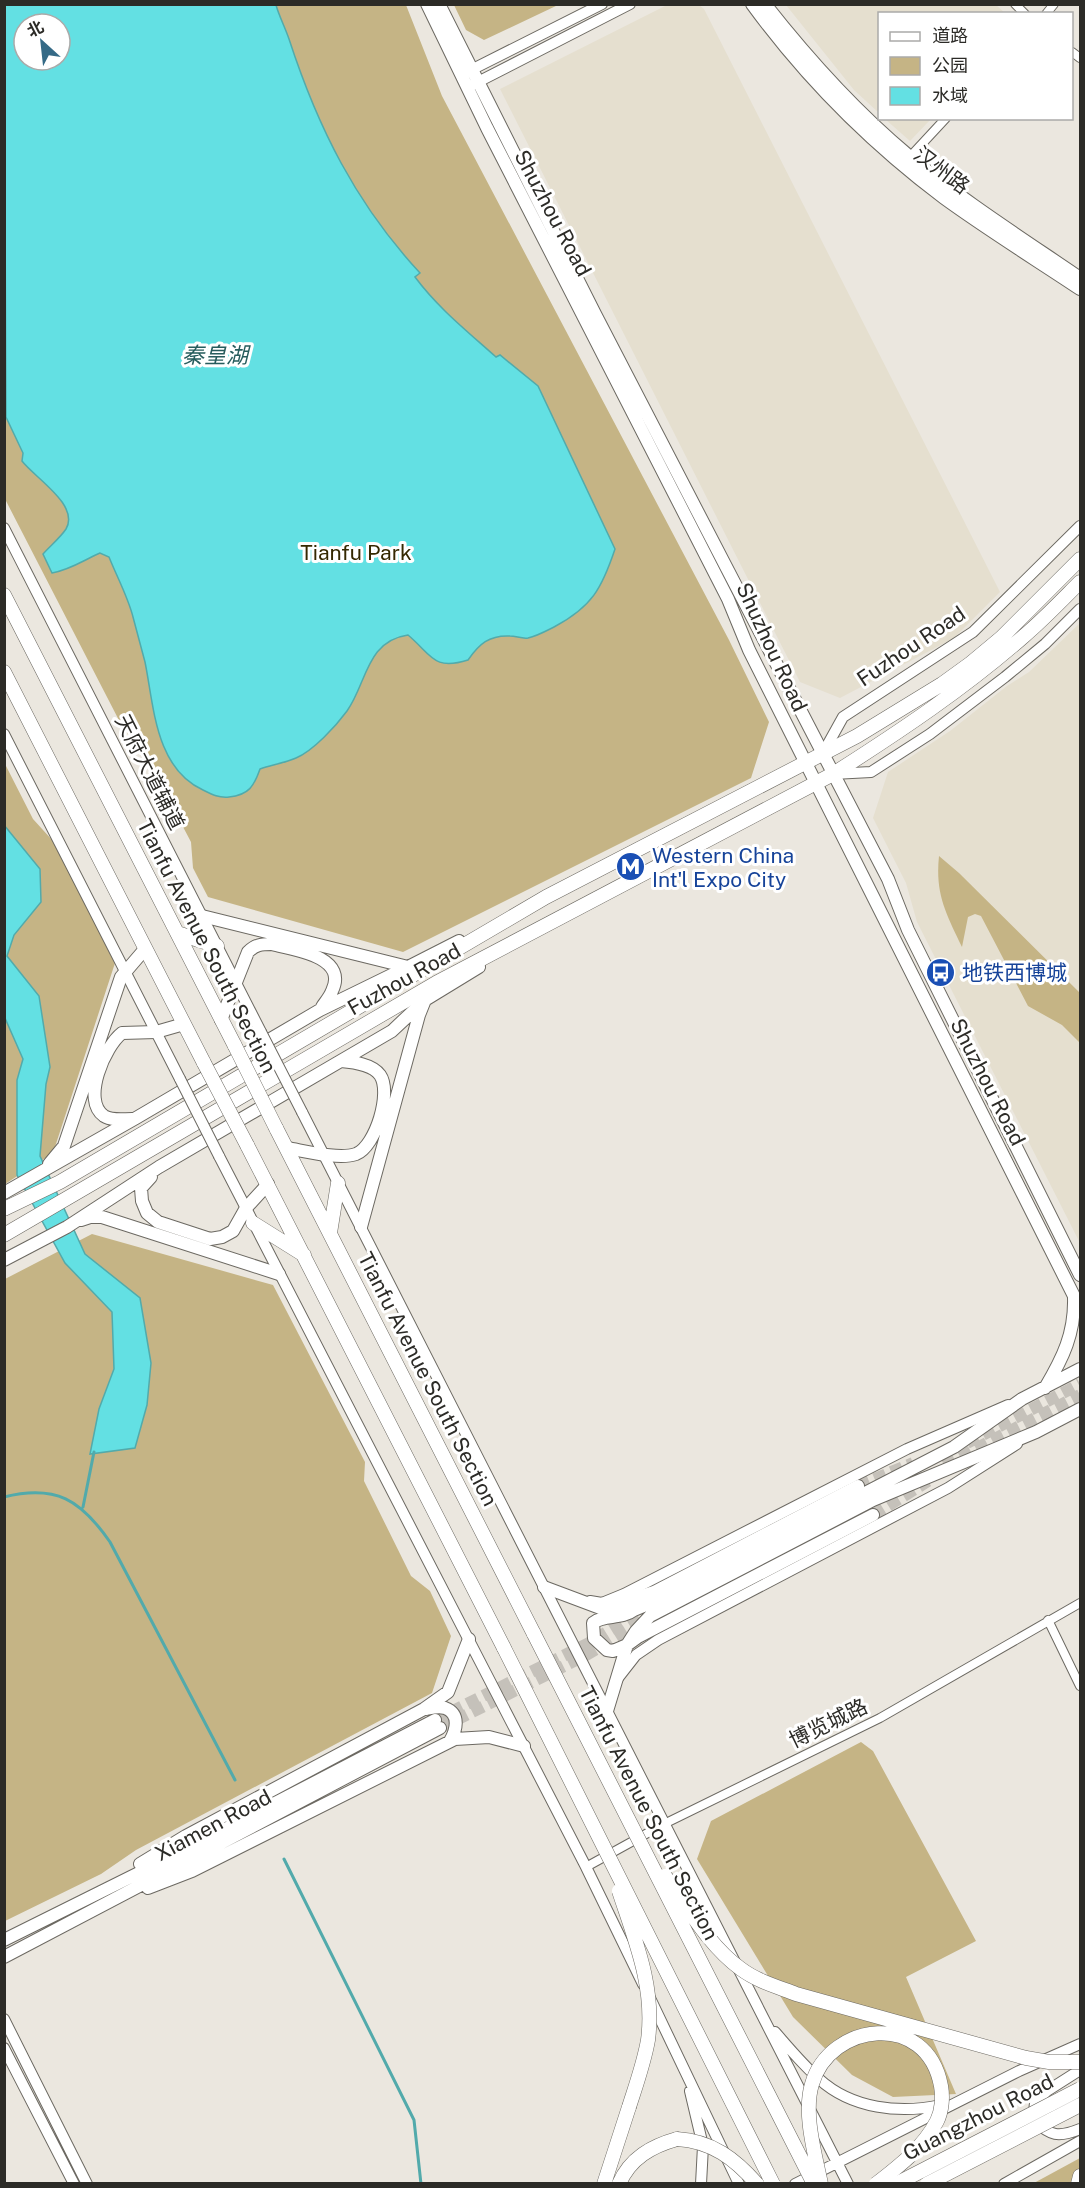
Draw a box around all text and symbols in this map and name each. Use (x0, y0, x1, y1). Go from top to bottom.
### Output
north arrow (12, 12, 72, 72)
legend (878, 12, 1073, 120)
text: 北 (24, 17, 47, 41)
text: 道路 (932, 25, 968, 46)
text: 公园 (932, 55, 968, 76)
text: 水域 (932, 85, 968, 106)
street label: 汉州路 (909, 141, 975, 199)
street label: Shuzhou Road (509, 146, 597, 280)
water label: 秦皇湖 (182, 342, 251, 368)
park label: Tianfu Park (300, 540, 412, 565)
street label: Shuzhou Road (731, 579, 813, 715)
street label: Fuzhou Road (852, 601, 970, 691)
street label: 天府大道辅道 (110, 710, 190, 834)
street label: Tianfu Avenue South Section (132, 815, 282, 1077)
place label: Western China Int'l Expo City (652, 843, 794, 892)
metro station icon: Western China Int'l Expo City (615, 851, 647, 883)
street label: Fuzhou Road (343, 938, 465, 1020)
bus stop icon: 地铁西博城 (925, 956, 957, 988)
place label: 地铁西博城 (962, 960, 1067, 985)
street label: Shuzhou Road (945, 1014, 1031, 1150)
street label: Tianfu Avenue South Section (353, 1248, 503, 1510)
street label: Tianfu Avenue South Section (574, 1682, 724, 1944)
street label: 博览城路 (785, 1693, 871, 1753)
street label: Xiamen Road (151, 1784, 275, 1866)
street label: Guangzhou Road (899, 2068, 1057, 2166)

